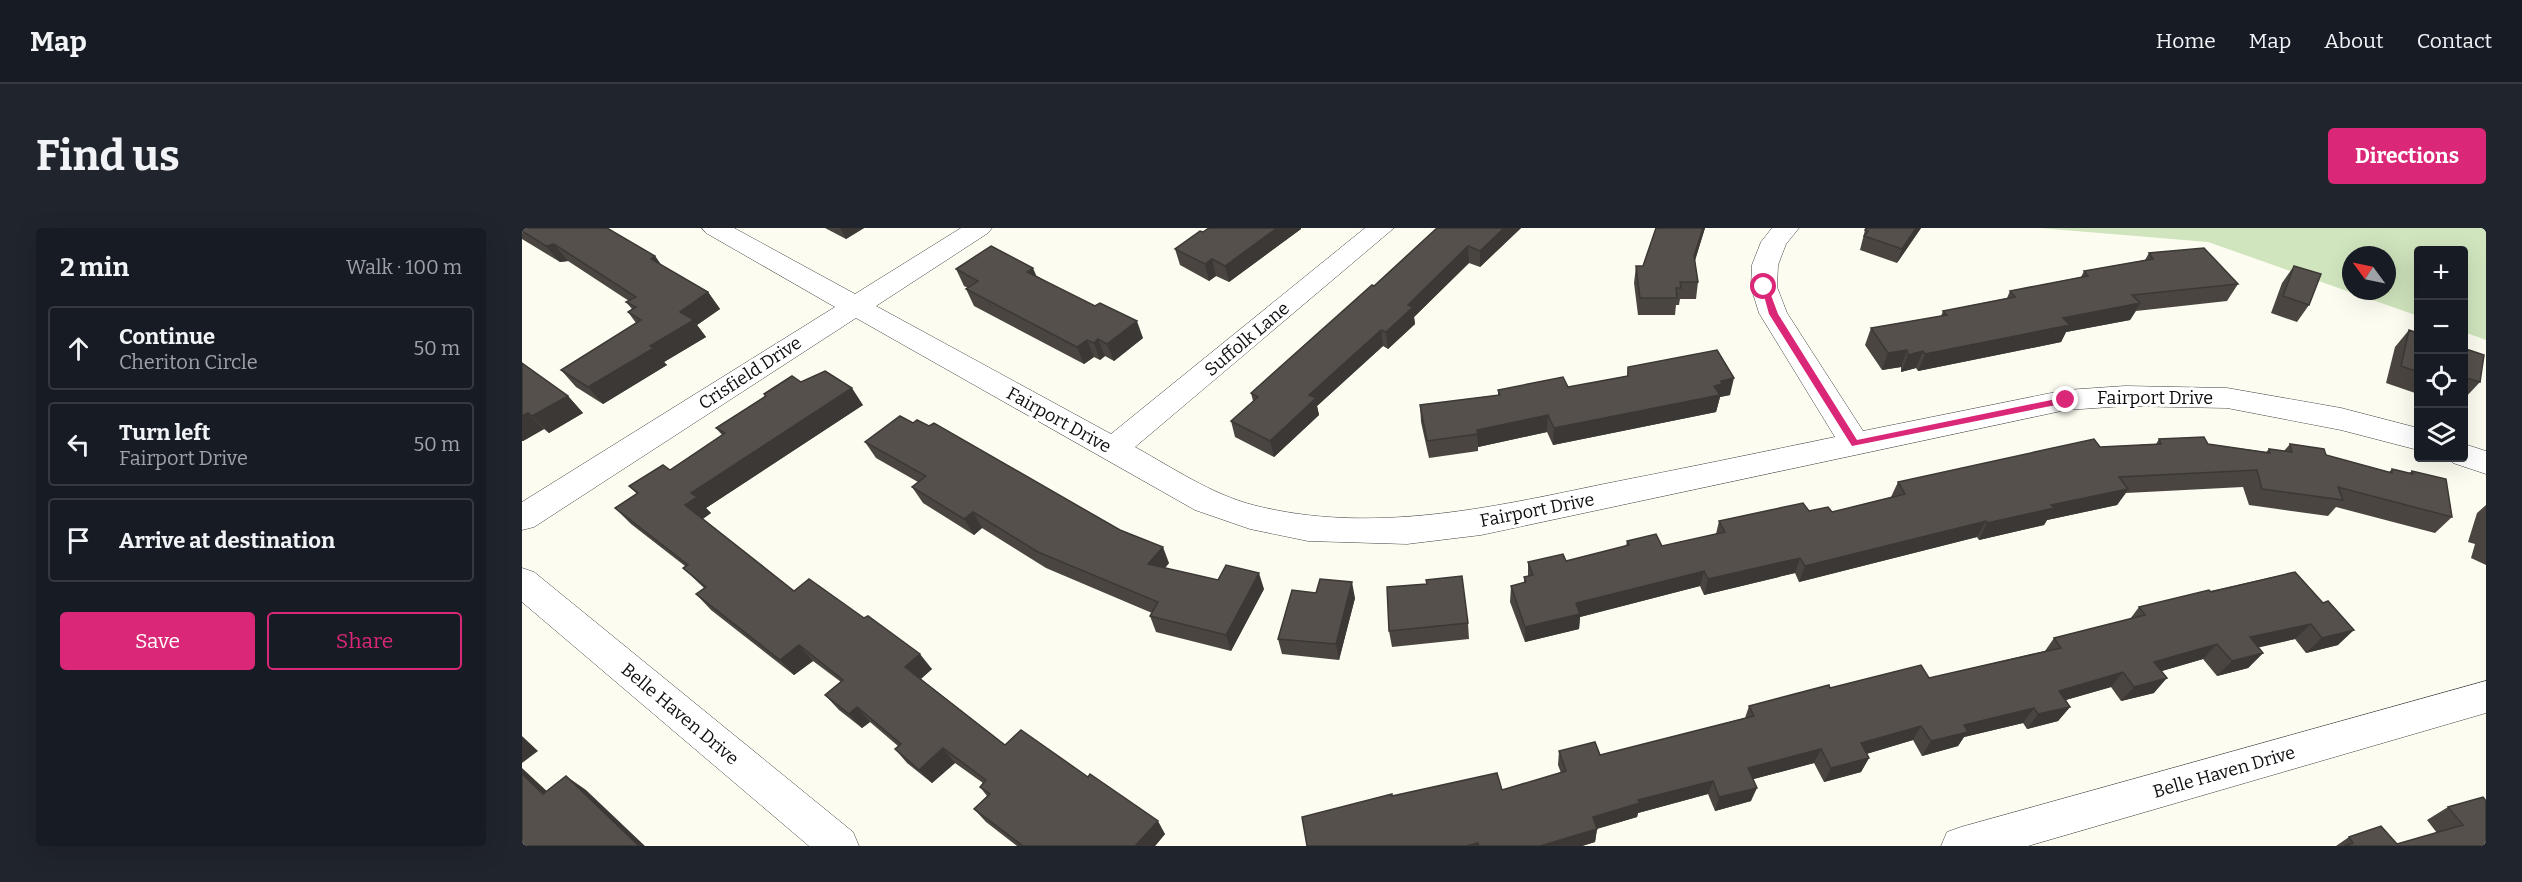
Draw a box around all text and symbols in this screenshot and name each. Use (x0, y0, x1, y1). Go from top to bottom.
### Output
text: Map (30, 25, 87, 58)
text: Home (2156, 28, 2216, 54)
text: Map (2249, 28, 2291, 54)
text: About (2324, 28, 2384, 54)
text: Contact (2417, 28, 2492, 54)
button: Directions (2328, 128, 2486, 184)
text: Find us (36, 131, 180, 181)
north arrow (2342, 246, 2396, 300)
map controls (2414, 246, 2468, 462)
button: + (2414, 246, 2468, 300)
text: 2 min (60, 252, 129, 283)
text: Walk · 100 m (346, 255, 462, 279)
route start (1750, 273, 1776, 299)
street label: Suffolk Lane (1200, 297, 1294, 381)
button: − (2414, 300, 2468, 354)
text: Continue (119, 323, 215, 350)
icon: ahead (62, 332, 95, 365)
street label: Crisfield Drive (694, 332, 806, 414)
text: 50 m (413, 336, 460, 360)
text: Cheriton Circle (119, 350, 258, 374)
button: locate (2414, 354, 2468, 408)
street label: Fairport Drive (1003, 382, 1115, 458)
route end (2052, 386, 2078, 412)
street label: Fairport Drive (2097, 387, 2213, 409)
button: layers (2414, 408, 2468, 462)
text: Turn left (119, 419, 211, 446)
icon: left (62, 428, 95, 461)
text: 50 m (413, 432, 460, 456)
text: Fairport Drive (119, 446, 248, 470)
street label: Fairport Drive (1478, 488, 1596, 532)
icon: arrive (62, 524, 95, 557)
text: Arrive at destination (119, 527, 335, 554)
button: Save (60, 612, 255, 670)
button: Share (267, 612, 462, 670)
street label: Belle Haven Drive (617, 658, 743, 770)
street label: Belle Haven Drive (2150, 741, 2298, 803)

